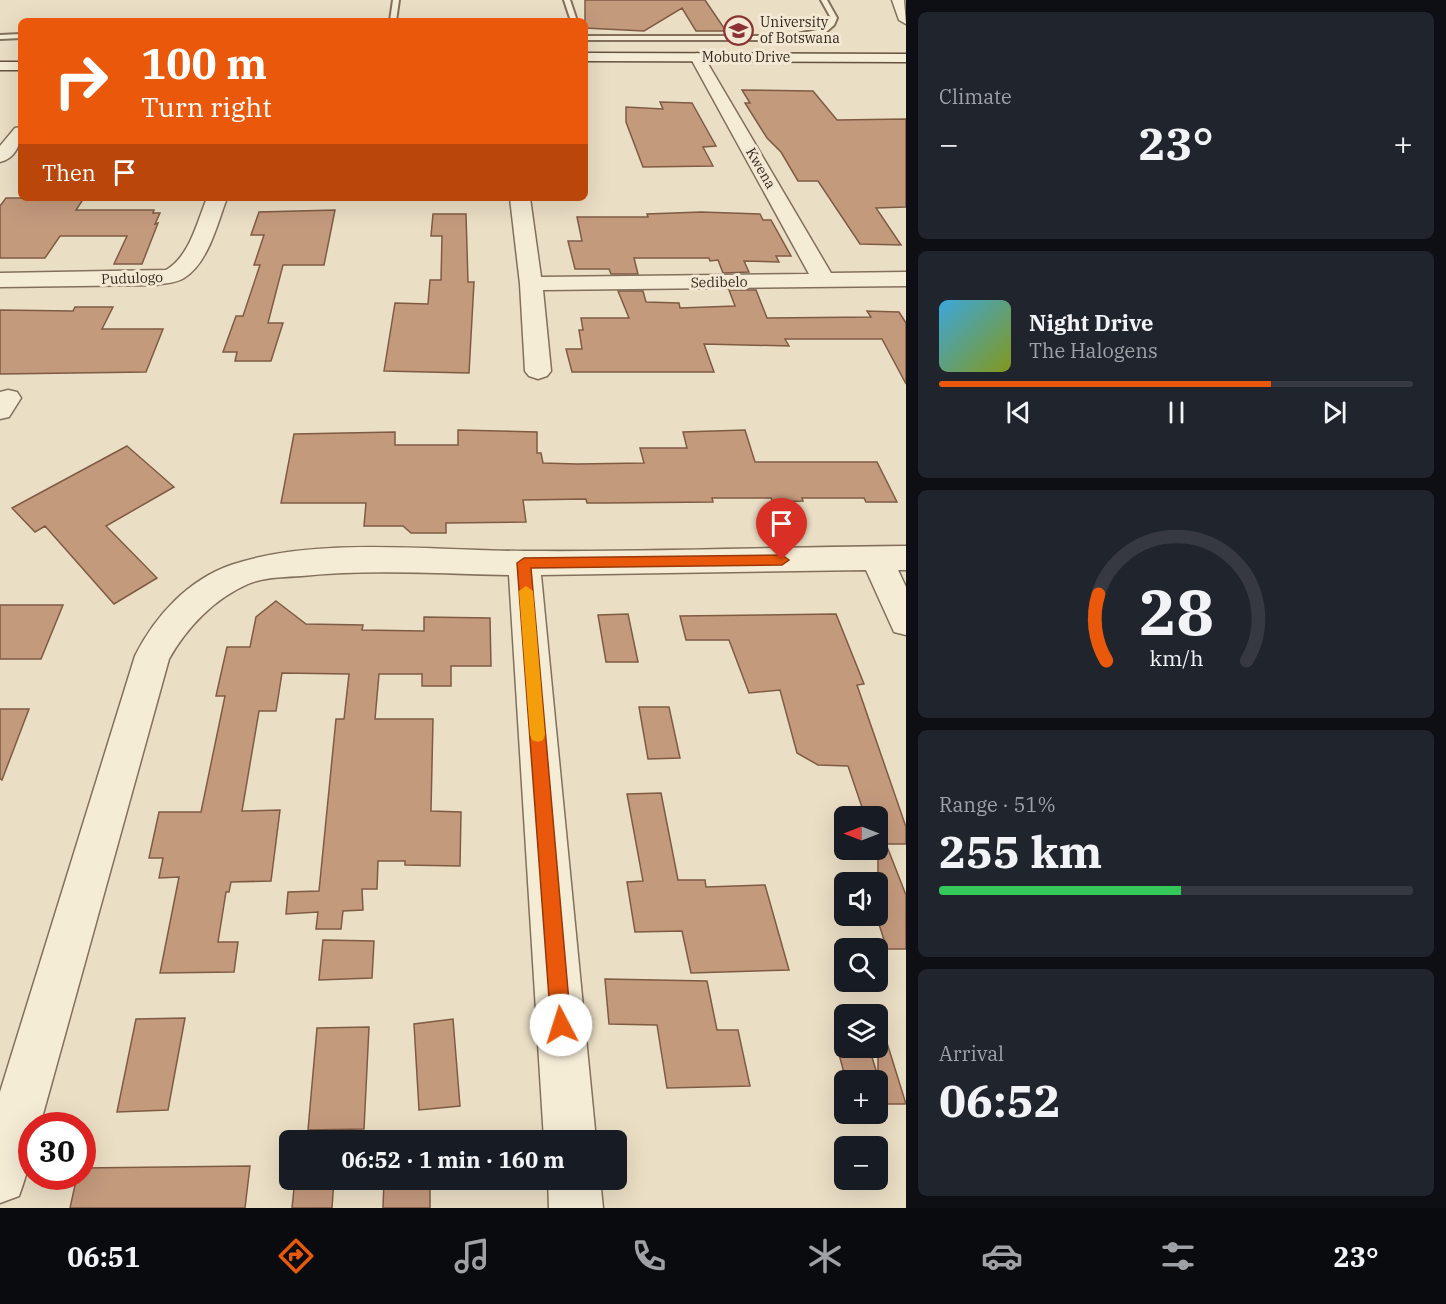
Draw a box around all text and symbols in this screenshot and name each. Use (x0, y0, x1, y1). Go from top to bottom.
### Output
place label: University of Botswana (760, 13, 840, 47)
school or university icon: University of Botswana (723, 14, 755, 46)
text: 100 m (141, 36, 267, 91)
icon: right (42, 42, 120, 120)
street label: Mobuto Drive (702, 48, 790, 66)
text: Climate (939, 83, 1012, 110)
text: Turn right (141, 89, 272, 124)
text: 23° (1138, 114, 1214, 172)
text: − (939, 122, 959, 165)
text: + (1393, 122, 1413, 165)
street label: Kwena (742, 144, 780, 192)
icon: arrive (108, 156, 141, 189)
text: Then (42, 158, 96, 187)
street label: Pudulogo (101, 268, 163, 288)
street label: Sedibelo (690, 273, 748, 291)
text: Night Drive (1029, 308, 1154, 337)
text: The Halogens (1029, 337, 1158, 364)
icon: previous (1002, 396, 1035, 429)
icon: pause (1160, 396, 1193, 429)
icon: next (1318, 396, 1351, 429)
pin (756, 498, 807, 560)
icon: arrive (765, 507, 798, 540)
text: 28 (1139, 571, 1213, 652)
text: km/h (1149, 644, 1203, 672)
text: Range · 51% (939, 791, 1056, 818)
north arrow (834, 806, 888, 860)
map controls (834, 806, 888, 1190)
text: 255 km (939, 822, 1102, 880)
button: sound (834, 872, 888, 926)
button: search (834, 938, 888, 992)
position arrow (529, 993, 593, 1057)
button: layers (834, 1004, 888, 1058)
text: Arrival (939, 1040, 1004, 1067)
button: + (834, 1070, 888, 1124)
text: 06:52 (939, 1071, 1061, 1129)
speed limit sign: 30 (18, 1112, 96, 1190)
button: − (834, 1136, 888, 1190)
text: 06:52 · 1 min · 160 m (341, 1145, 565, 1174)
icon: directions (275, 1235, 317, 1277)
icon: music (451, 1235, 493, 1277)
icon: phone (628, 1235, 670, 1277)
icon: climate (804, 1235, 846, 1277)
icon: car (981, 1235, 1023, 1277)
icon: filters (1157, 1235, 1199, 1277)
text: 06:51 (67, 1239, 140, 1274)
text: 23° (1334, 1239, 1379, 1274)

